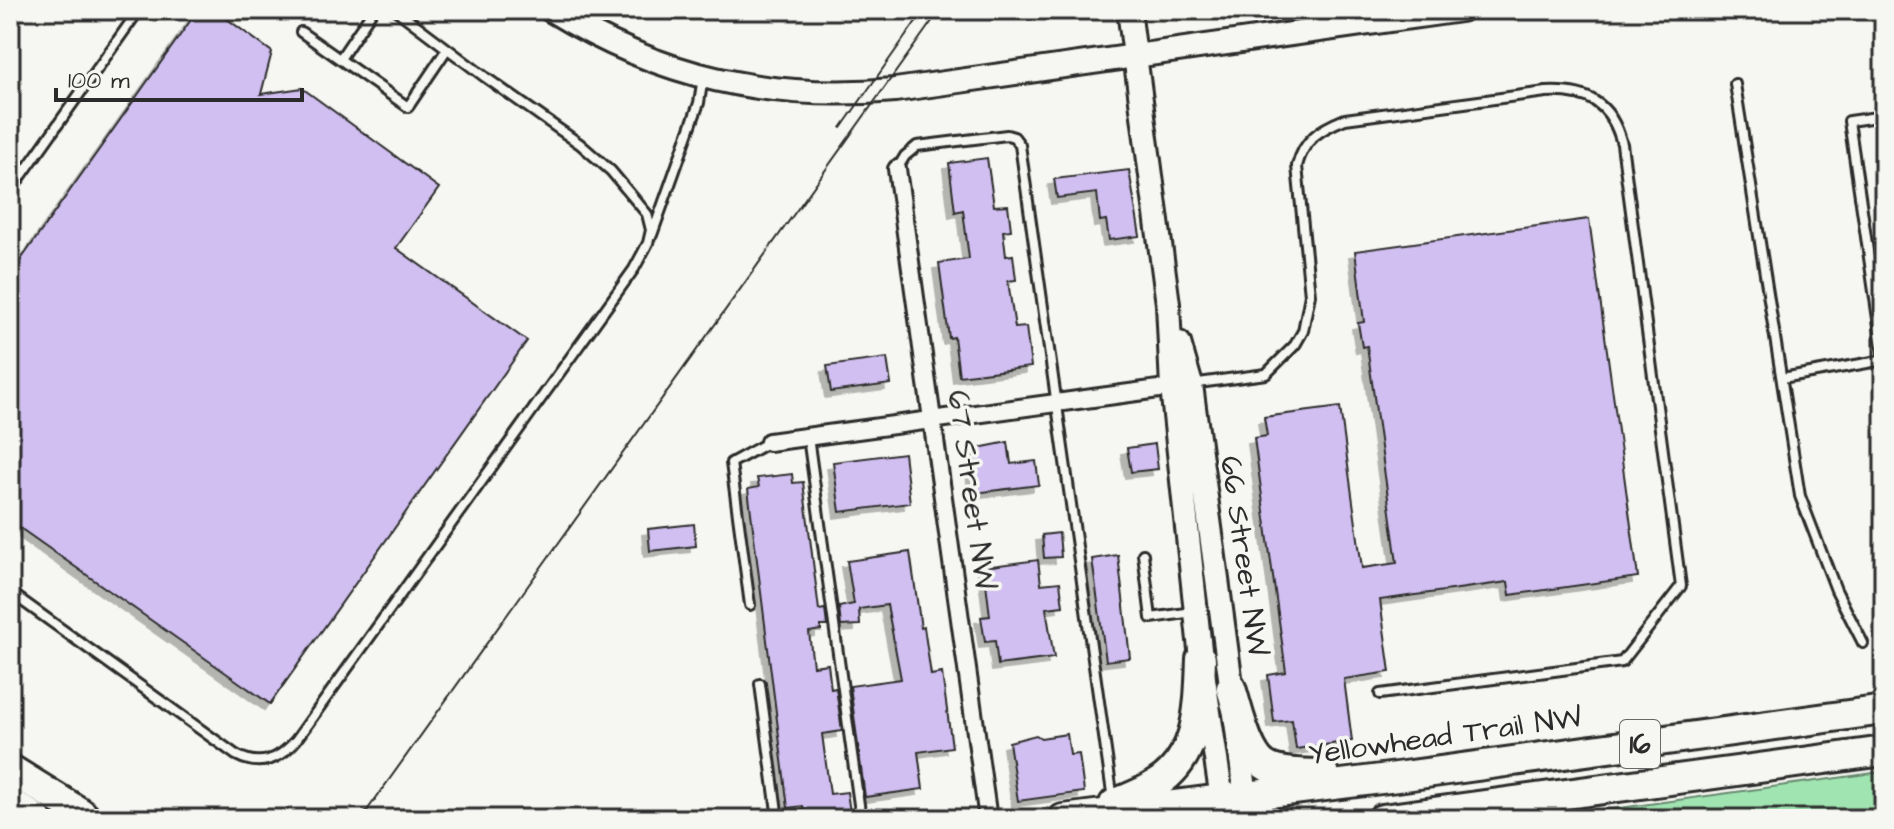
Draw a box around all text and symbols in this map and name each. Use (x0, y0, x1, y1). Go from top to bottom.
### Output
scale bar (56, 52, 302, 102)
text: 100 m (68, 64, 130, 98)
street label: 67 Street NW (936, 388, 1006, 592)
street label: 66 Street NW (1209, 453, 1279, 659)
street label: Yellowhead Trail NW (1306, 696, 1584, 776)
road number: 16 (1620, 720, 1660, 768)

